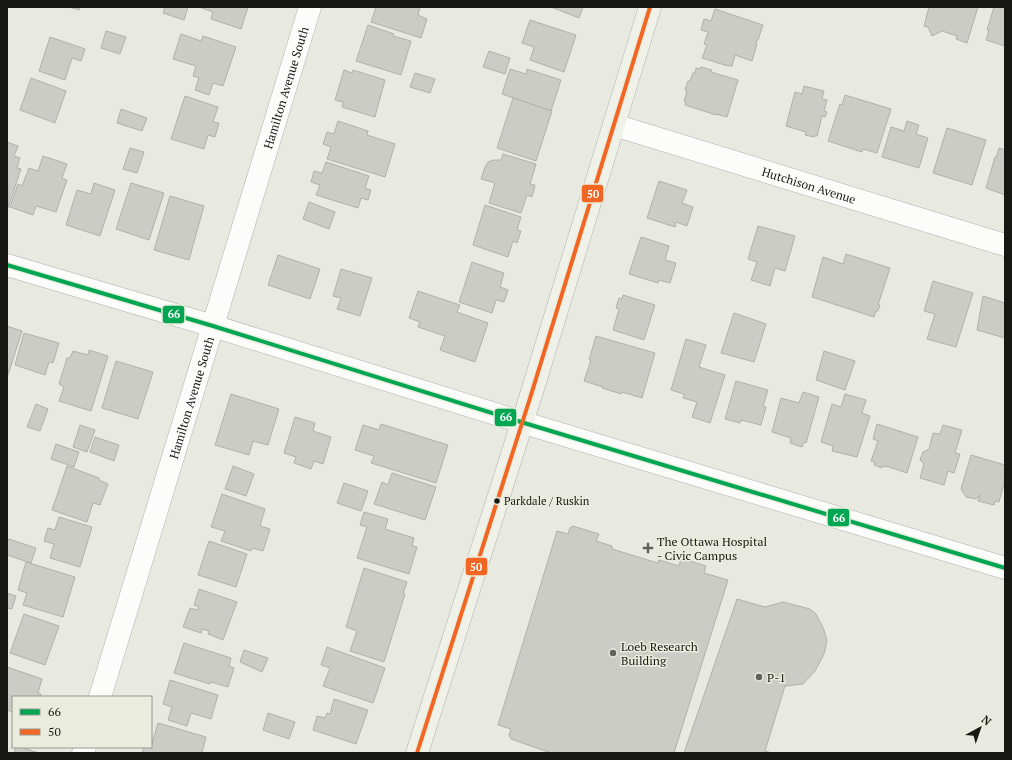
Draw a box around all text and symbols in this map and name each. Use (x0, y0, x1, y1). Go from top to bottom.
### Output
street label: Hamilton Avenue South (260, 25, 311, 151)
street label: Hutchison Avenue (760, 163, 858, 206)
line badge: 50 (581, 184, 604, 203)
text: 50 (587, 187, 599, 201)
line badge: 66 (162, 305, 185, 324)
text: 66 (168, 307, 180, 321)
street label: Hamilton Avenue South (165, 335, 217, 461)
line badge: 66 (494, 408, 517, 427)
text: 66 (500, 410, 512, 424)
place label: Parkdale / Ruskin (504, 494, 590, 508)
marker: Parkdale / Ruskin (492, 496, 502, 506)
line badge: 66 (827, 508, 850, 527)
text: 66 (833, 511, 845, 525)
place label: The Ottawa Hospital - Civic Campus (657, 534, 767, 563)
marker: The Ottawa Hospital - Civic Campus (642, 542, 654, 554)
line badge: 50 (465, 557, 488, 576)
text: 50 (470, 560, 482, 574)
place label: Loeb Research Building (621, 639, 698, 668)
marker: Loeb Research Building (608, 648, 618, 658)
place label: P-1 (767, 670, 786, 685)
marker: P-1 (754, 672, 764, 682)
legend (12, 696, 152, 748)
text: 66 (48, 704, 61, 719)
north arrow (960, 708, 1000, 748)
text: N (979, 712, 995, 729)
text: 50 (48, 724, 61, 739)

